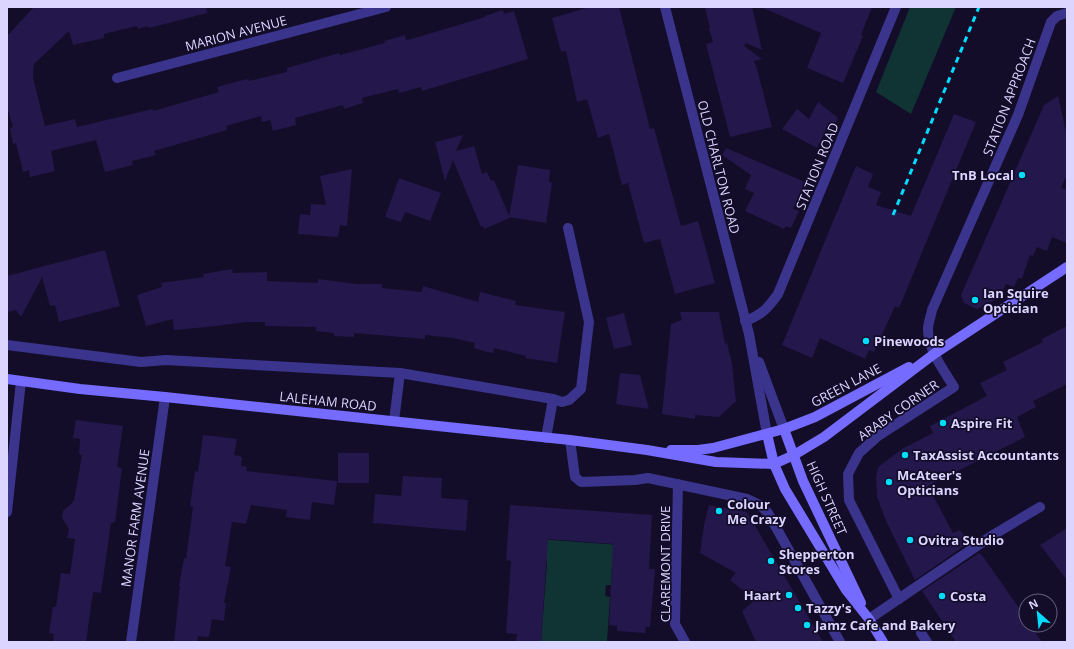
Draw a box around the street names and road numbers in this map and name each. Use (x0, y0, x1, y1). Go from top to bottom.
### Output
street label: MARION AVENUE (183, 11, 289, 55)
street label: STATION APPROACH (978, 36, 1040, 158)
street label: OLD CHARLTON ROAD (694, 98, 744, 236)
street label: STATION ROAD (791, 120, 843, 212)
street label: GREEN LANE (808, 359, 884, 411)
street label: ARABY CORNER (854, 375, 942, 445)
street label: LALEHAM ROAD (278, 387, 378, 415)
street label: MANOR FARM AVENUE (116, 448, 154, 588)
street label: HIGH STREET (803, 458, 852, 539)
street label: CLAREMONT DRIVE (656, 506, 674, 622)

